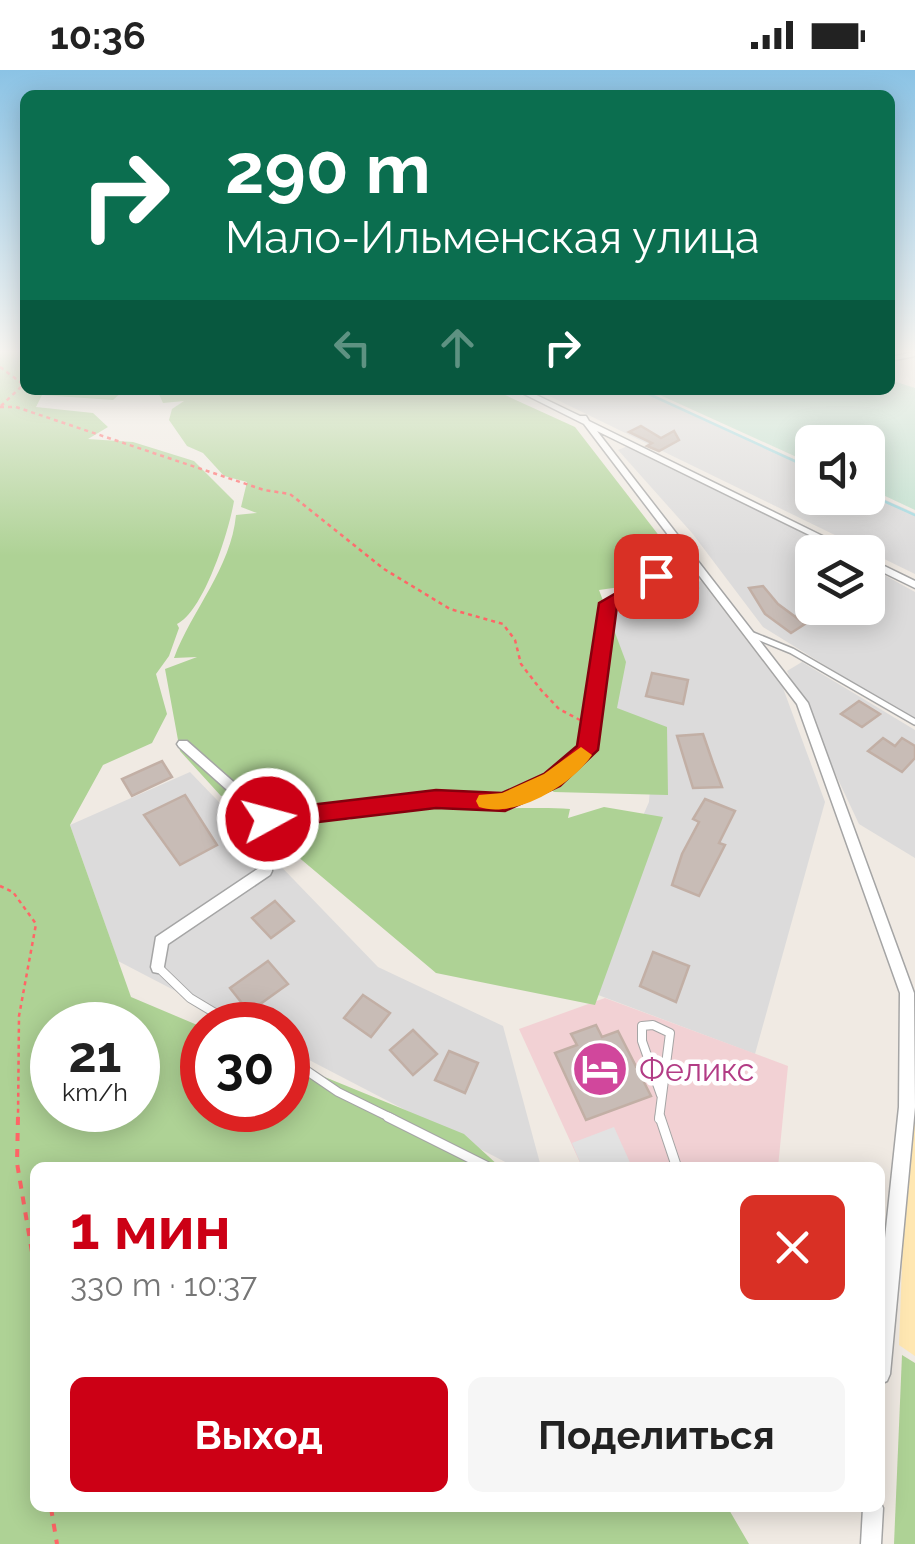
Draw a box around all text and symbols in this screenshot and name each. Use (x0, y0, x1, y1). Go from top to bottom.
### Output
text: 10:36 (50, 13, 146, 58)
text: 290 m (225, 127, 431, 209)
icon: right (60, 130, 190, 260)
text: Мало-Ильменская улица (225, 211, 760, 264)
icon: left (325, 320, 380, 375)
icon: ahead (430, 320, 485, 375)
icon: right (535, 320, 590, 375)
map controls (795, 425, 885, 625)
button: sound (795, 425, 885, 515)
pin (614, 534, 699, 619)
button: layers (795, 535, 885, 625)
icon: arrive (629, 549, 684, 604)
position arrow (216, 767, 320, 871)
speed limit sign: 30 (180, 1002, 310, 1132)
text: 21 (69, 1025, 121, 1084)
hotel icon: Феликс (570, 1039, 630, 1099)
place label: Феликс (639, 1051, 754, 1088)
text: km/h (62, 1077, 128, 1107)
text: 1 мин (70, 1193, 231, 1263)
button: close (740, 1195, 845, 1300)
text: 330 m · 10:37 (70, 1266, 257, 1303)
button: Выход (70, 1377, 448, 1492)
button: Поделиться (468, 1377, 845, 1492)

